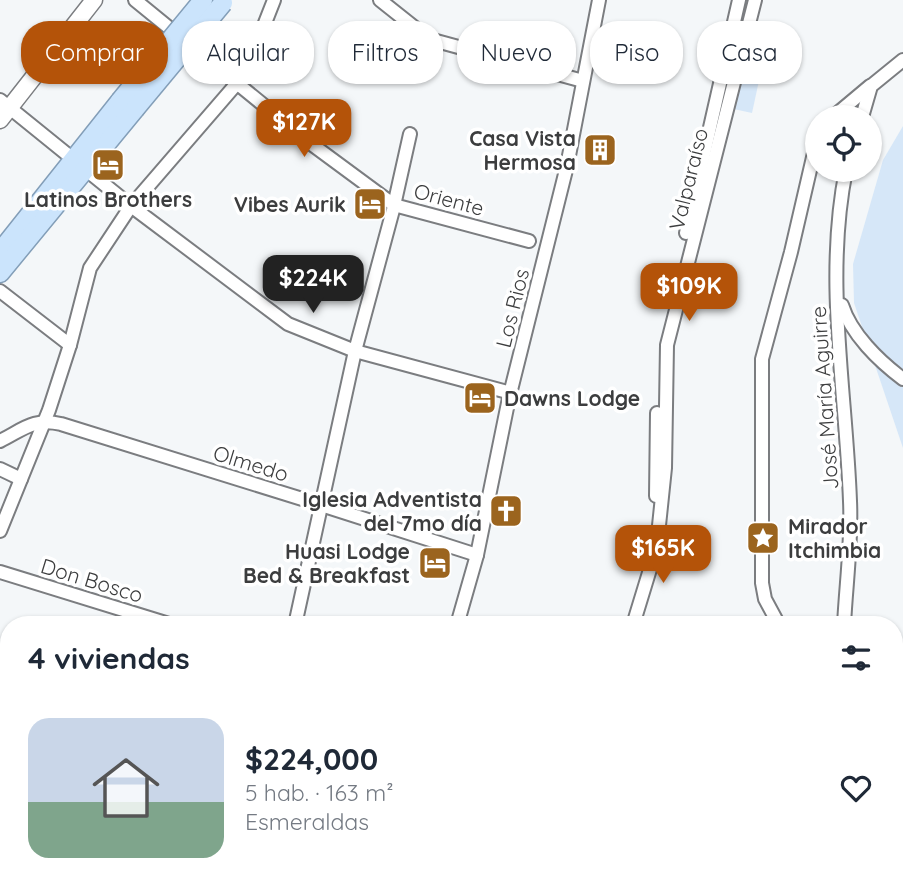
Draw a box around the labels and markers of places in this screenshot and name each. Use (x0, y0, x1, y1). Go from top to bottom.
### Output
pin: $127K (255, 100, 353, 159)
place label: Casa Vista Hermosa (469, 125, 576, 175)
building icon: Casa Vista Hermosa (581, 131, 619, 169)
hotel icon: Latinos Brothers (89, 146, 127, 184)
hotel icon: Vibes Aurik (351, 185, 389, 223)
place label: Latinos Brothers (24, 186, 192, 212)
place label: Vibes Aurik (234, 191, 346, 217)
pin: $224K (264, 256, 362, 315)
pin: $109K (640, 264, 738, 323)
hotel icon: Dawns Lodge (461, 379, 499, 417)
place label: Dawns Lodge (504, 385, 640, 411)
place label: Iglesia Adventista del 7mo día (302, 486, 482, 536)
church icon: Iglesia Adventista del 7mo día (487, 492, 525, 530)
place label: Mirador Itchimbia (788, 513, 881, 563)
place icon: Mirador Itchimbia (744, 519, 782, 557)
pin: $165K (614, 526, 712, 585)
place label: Huasi Lodge Bed & Breakfast (243, 538, 410, 588)
hotel icon: Huasi Lodge Bed & Breakfast (416, 544, 454, 582)

